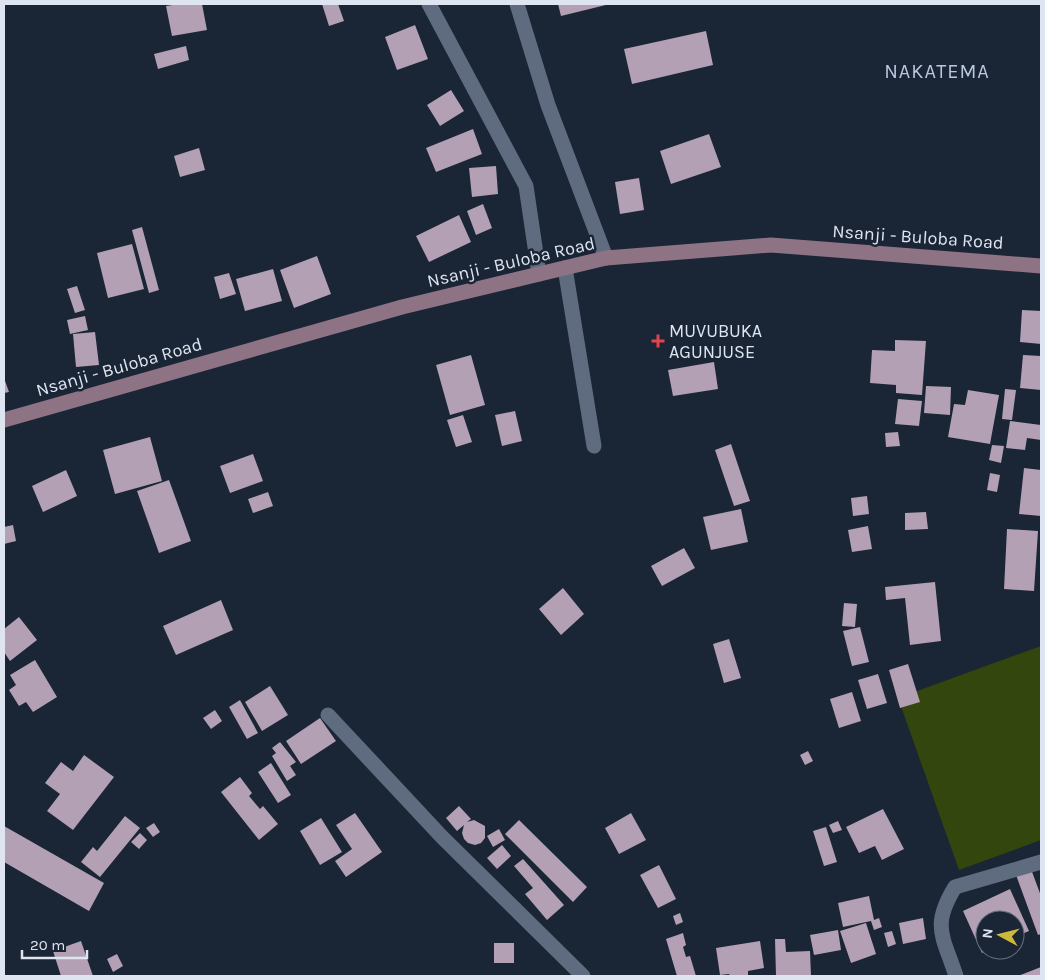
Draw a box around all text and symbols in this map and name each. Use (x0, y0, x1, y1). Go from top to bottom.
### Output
district label: NAKATEMA (884, 60, 990, 83)
street label: Nsanji - Buloba Road (832, 220, 1004, 254)
street label: Nsanji - Buloba Road (425, 232, 597, 292)
place label: MUVUBUKA AGUNJUSE (669, 320, 762, 363)
street label: Nsanji - Buloba Road (33, 333, 205, 401)
marker: MUVUBUKA AGUNJUSE (651, 334, 665, 348)
north arrow (975, 910, 1025, 960)
text: N (979, 927, 997, 939)
scale bar (22, 928, 88, 960)
text: 20 m (30, 936, 65, 954)

